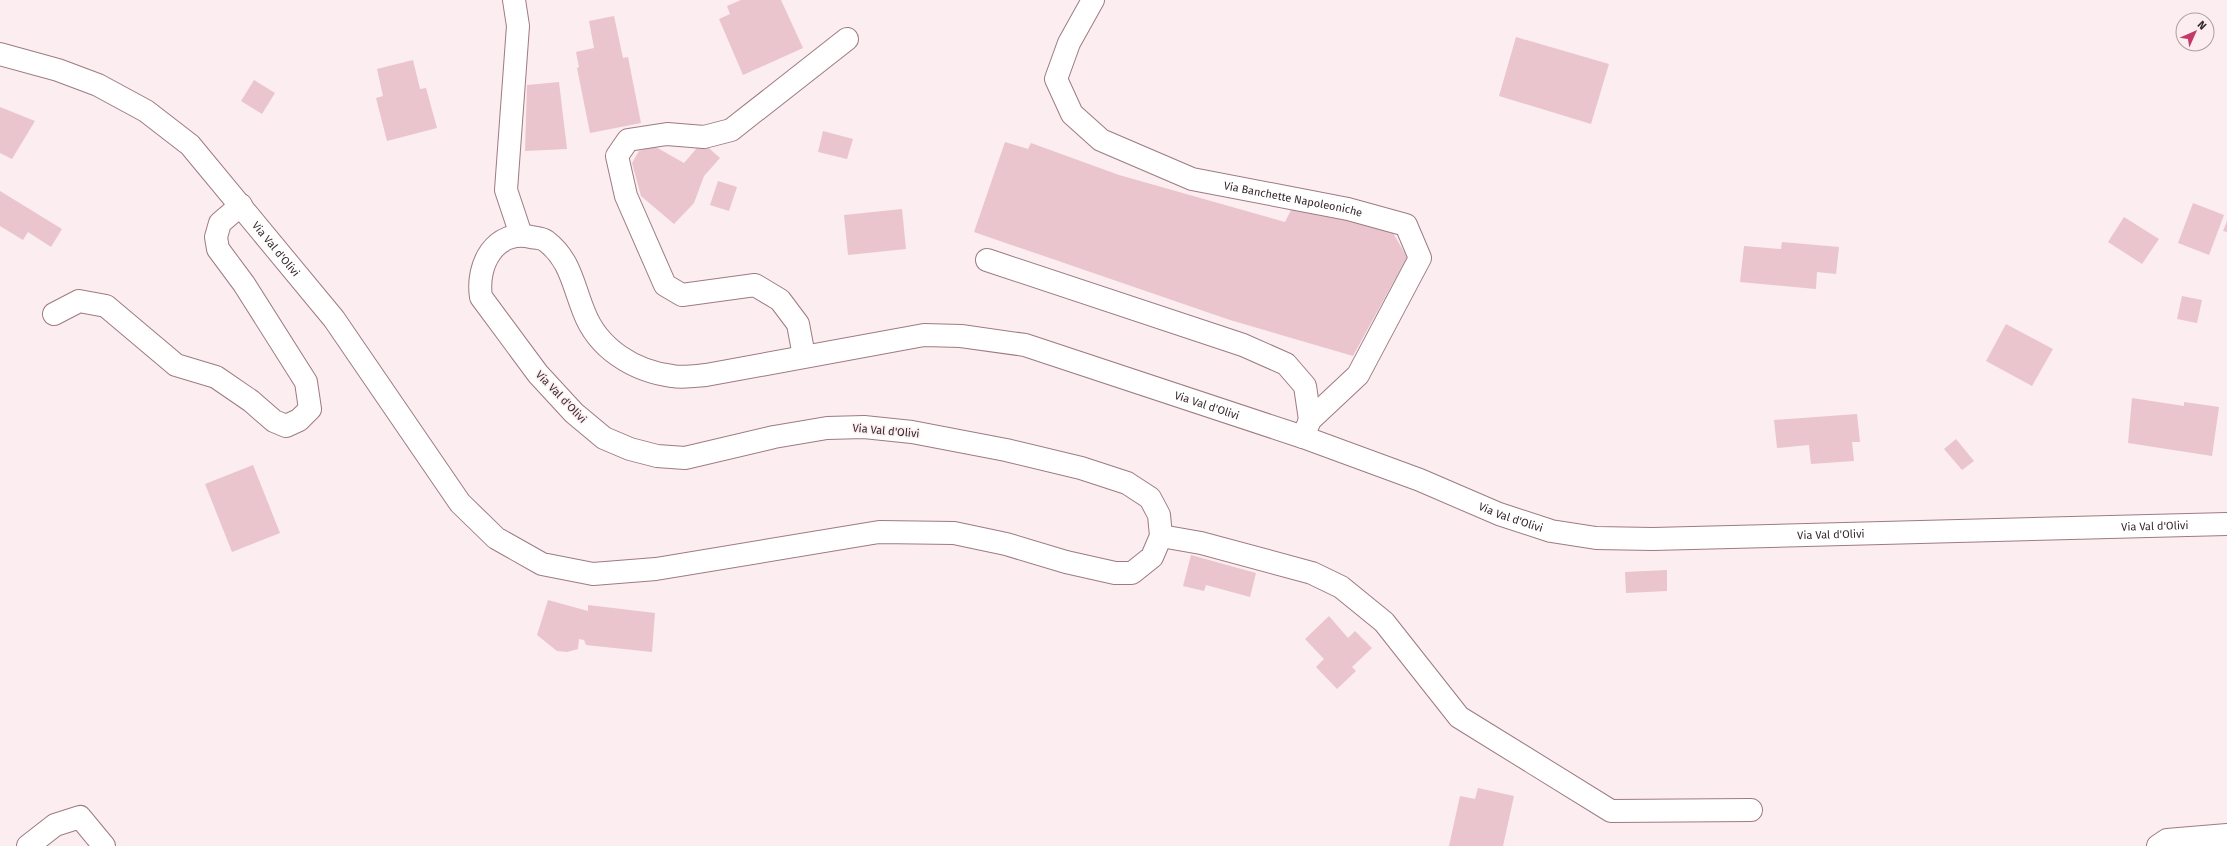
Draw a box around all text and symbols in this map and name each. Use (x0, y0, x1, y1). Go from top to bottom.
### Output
north arrow (2175, 12, 2215, 52)
text: N (2195, 18, 2209, 32)
street label: Via Banchette Napoleoniche (1223, 179, 1364, 219)
street label: Via Val d'Olivi (250, 219, 303, 279)
street label: Via Val d'Olivi (533, 368, 589, 426)
street label: Via Val d'Olivi (1173, 388, 1241, 422)
street label: Via Val d'Olivi (852, 422, 920, 440)
street label: Via Val d'Olivi (1477, 500, 1545, 534)
street label: Via Val d'Olivi (2121, 519, 2189, 533)
street label: Via Val d'Olivi (1797, 527, 1865, 542)

